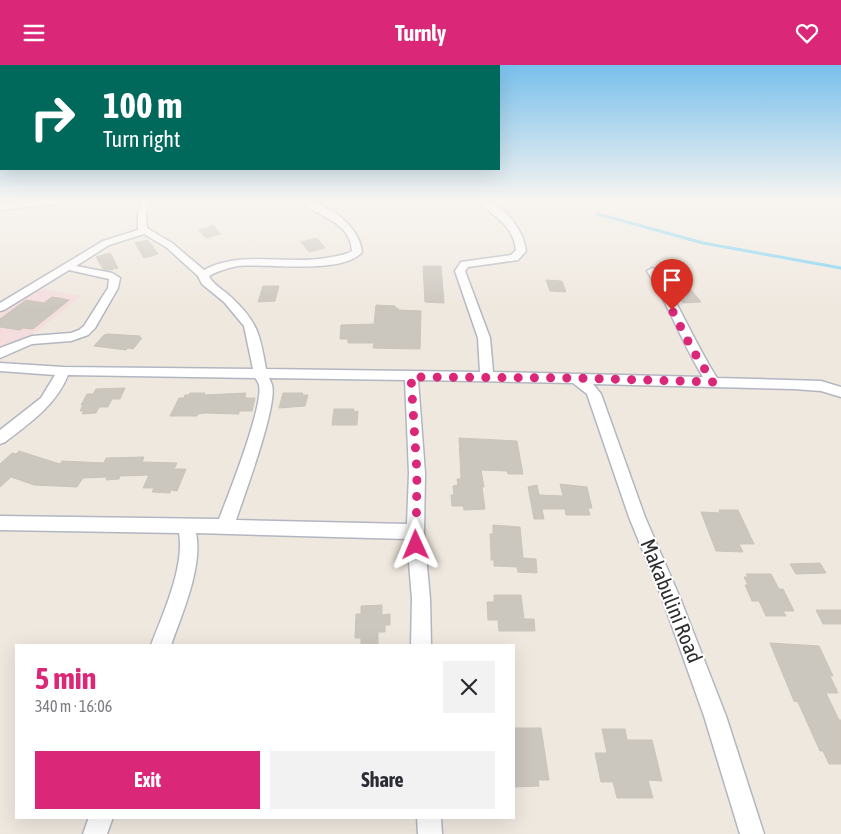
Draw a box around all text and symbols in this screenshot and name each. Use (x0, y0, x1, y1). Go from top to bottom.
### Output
icon: menu (20, 19, 48, 47)
icon: heart (793, 19, 821, 47)
text: Turnly (395, 20, 446, 46)
icon: right (20, 85, 85, 150)
text: 100 m (103, 85, 182, 125)
text: Turn right (103, 126, 180, 152)
pin (651, 259, 693, 310)
icon: arrive (658, 266, 686, 294)
position arrow (389, 518, 441, 570)
street label: Makabulini Road (636, 535, 708, 666)
text: 5 min (35, 661, 96, 695)
button: close (443, 661, 495, 713)
text: 340 m · 16:06 (35, 697, 112, 715)
button: Exit (35, 751, 260, 809)
button: Share (270, 751, 495, 809)

